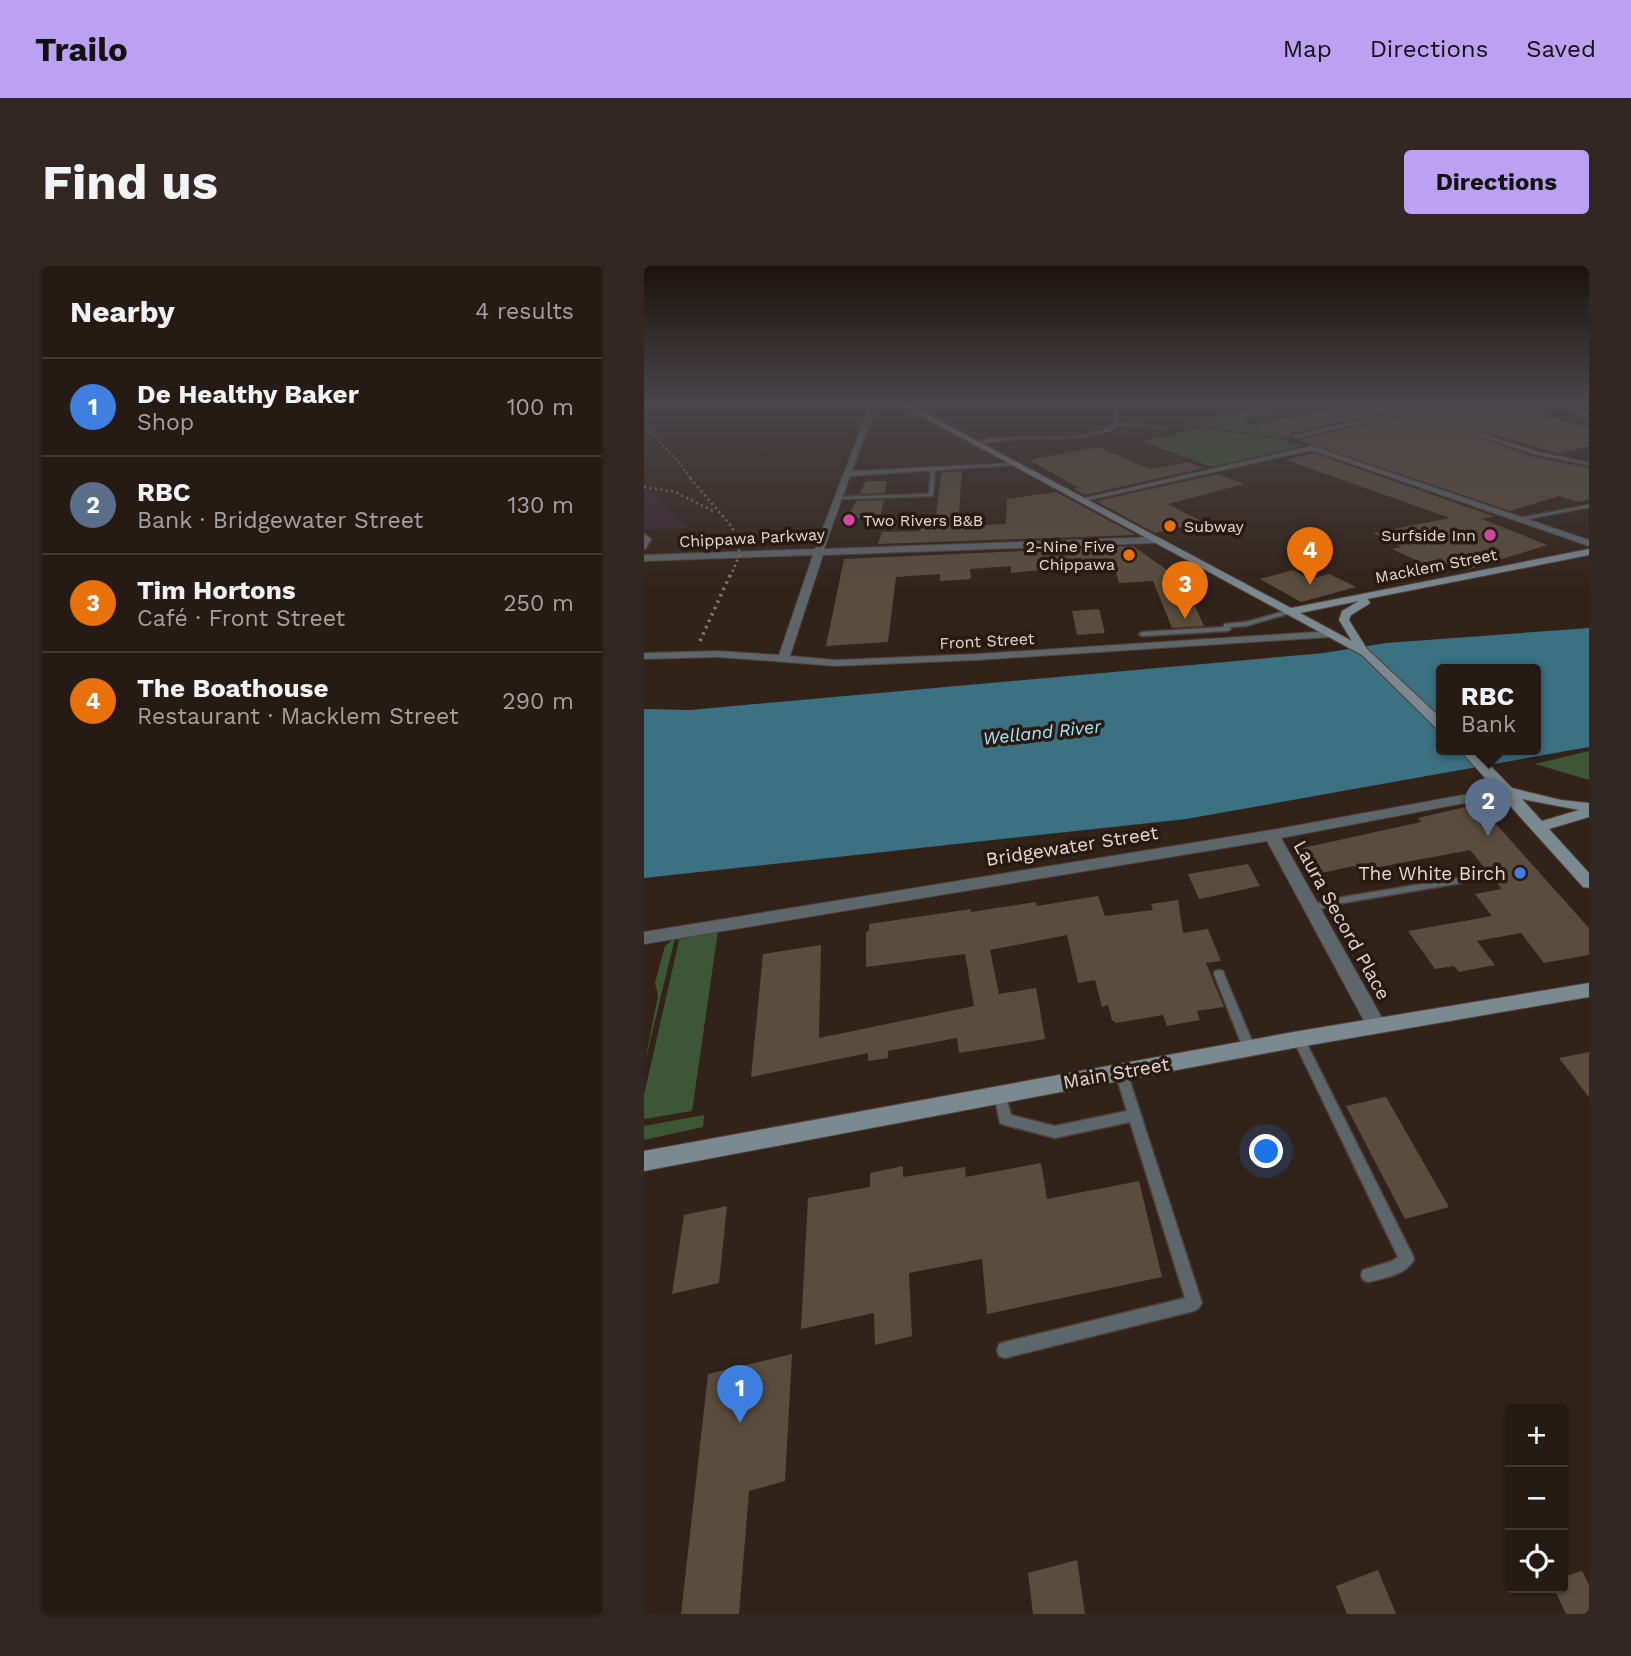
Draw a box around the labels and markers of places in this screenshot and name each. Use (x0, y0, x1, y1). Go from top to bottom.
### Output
place label: Two Rivers B&B (863, 511, 983, 530)
marker: Two Rivers B&B (841, 512, 857, 528)
place label: Subway (1184, 517, 1245, 536)
marker: Subway (1162, 518, 1178, 534)
place label: Surfside Inn (1381, 526, 1476, 545)
pin: 4 (1287, 527, 1333, 585)
marker: Surfside Inn (1482, 527, 1498, 543)
place label: 2-Nine Five Chippawa (1026, 537, 1115, 574)
marker: 2-Nine Five Chippawa (1121, 547, 1137, 563)
pin: 3 (1162, 561, 1208, 619)
pin: 2 (1465, 778, 1511, 836)
place label: The White Birch (1358, 862, 1506, 885)
marker: The White Birch (1512, 865, 1528, 881)
pin: 1 (717, 1365, 763, 1423)

